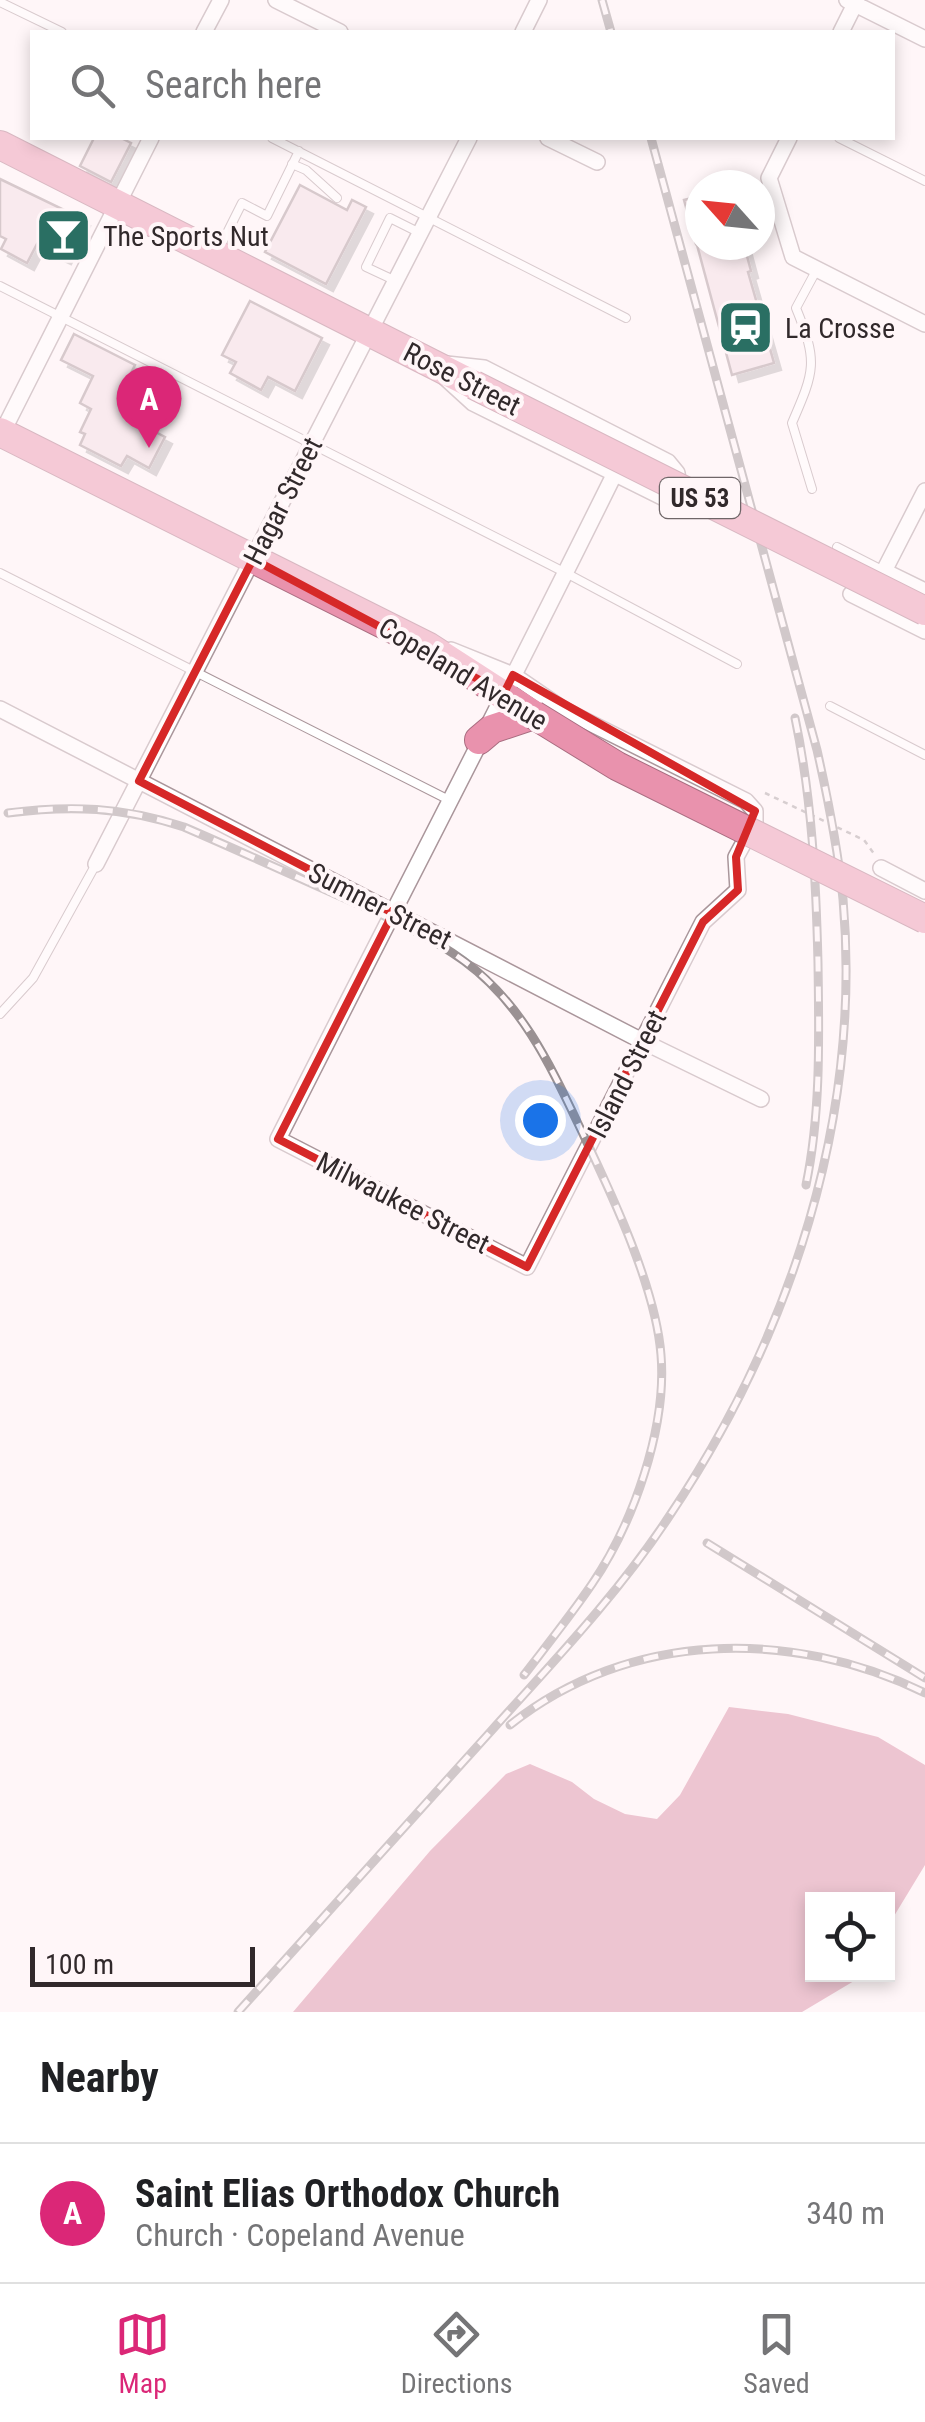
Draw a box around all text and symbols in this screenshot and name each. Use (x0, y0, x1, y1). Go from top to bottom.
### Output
search box (30, 30, 895, 140)
icon: search (65, 58, 120, 113)
text: Search here (145, 63, 322, 107)
north arrow (685, 170, 775, 260)
bar icon: The Sports Nut (34, 206, 94, 266)
place label: The Sports Nut (103, 220, 269, 253)
station icon: La Crosse (716, 298, 776, 358)
place label: La Crosse (785, 312, 895, 345)
street label: Rose Street (398, 336, 526, 422)
pin: A (116, 366, 182, 448)
street label: Hagar Street (237, 432, 329, 570)
road number: US 53 (660, 478, 740, 518)
street label: Copeland Avenue (373, 611, 553, 737)
street label: Sumner Street (303, 856, 457, 956)
street label: Island Street (581, 1005, 673, 1143)
your location (515, 1095, 566, 1146)
street label: Milwaukee Street (311, 1145, 495, 1261)
map controls (805, 1892, 895, 1982)
button: locate (805, 1892, 895, 1982)
scale bar (30, 1942, 255, 1986)
text: 100 m (45, 1948, 114, 1981)
text: Nearby (40, 2053, 159, 2102)
text: Saint Elias Orthodox Church (135, 2172, 560, 2216)
text: A (63, 2194, 82, 2232)
text: 340 m (806, 2194, 885, 2232)
text: Church · Copeland Avenue (135, 2216, 465, 2254)
tab: Map (115, 2307, 170, 2400)
tab: Directions (401, 2307, 513, 2400)
tab: Saved (743, 2307, 810, 2400)

